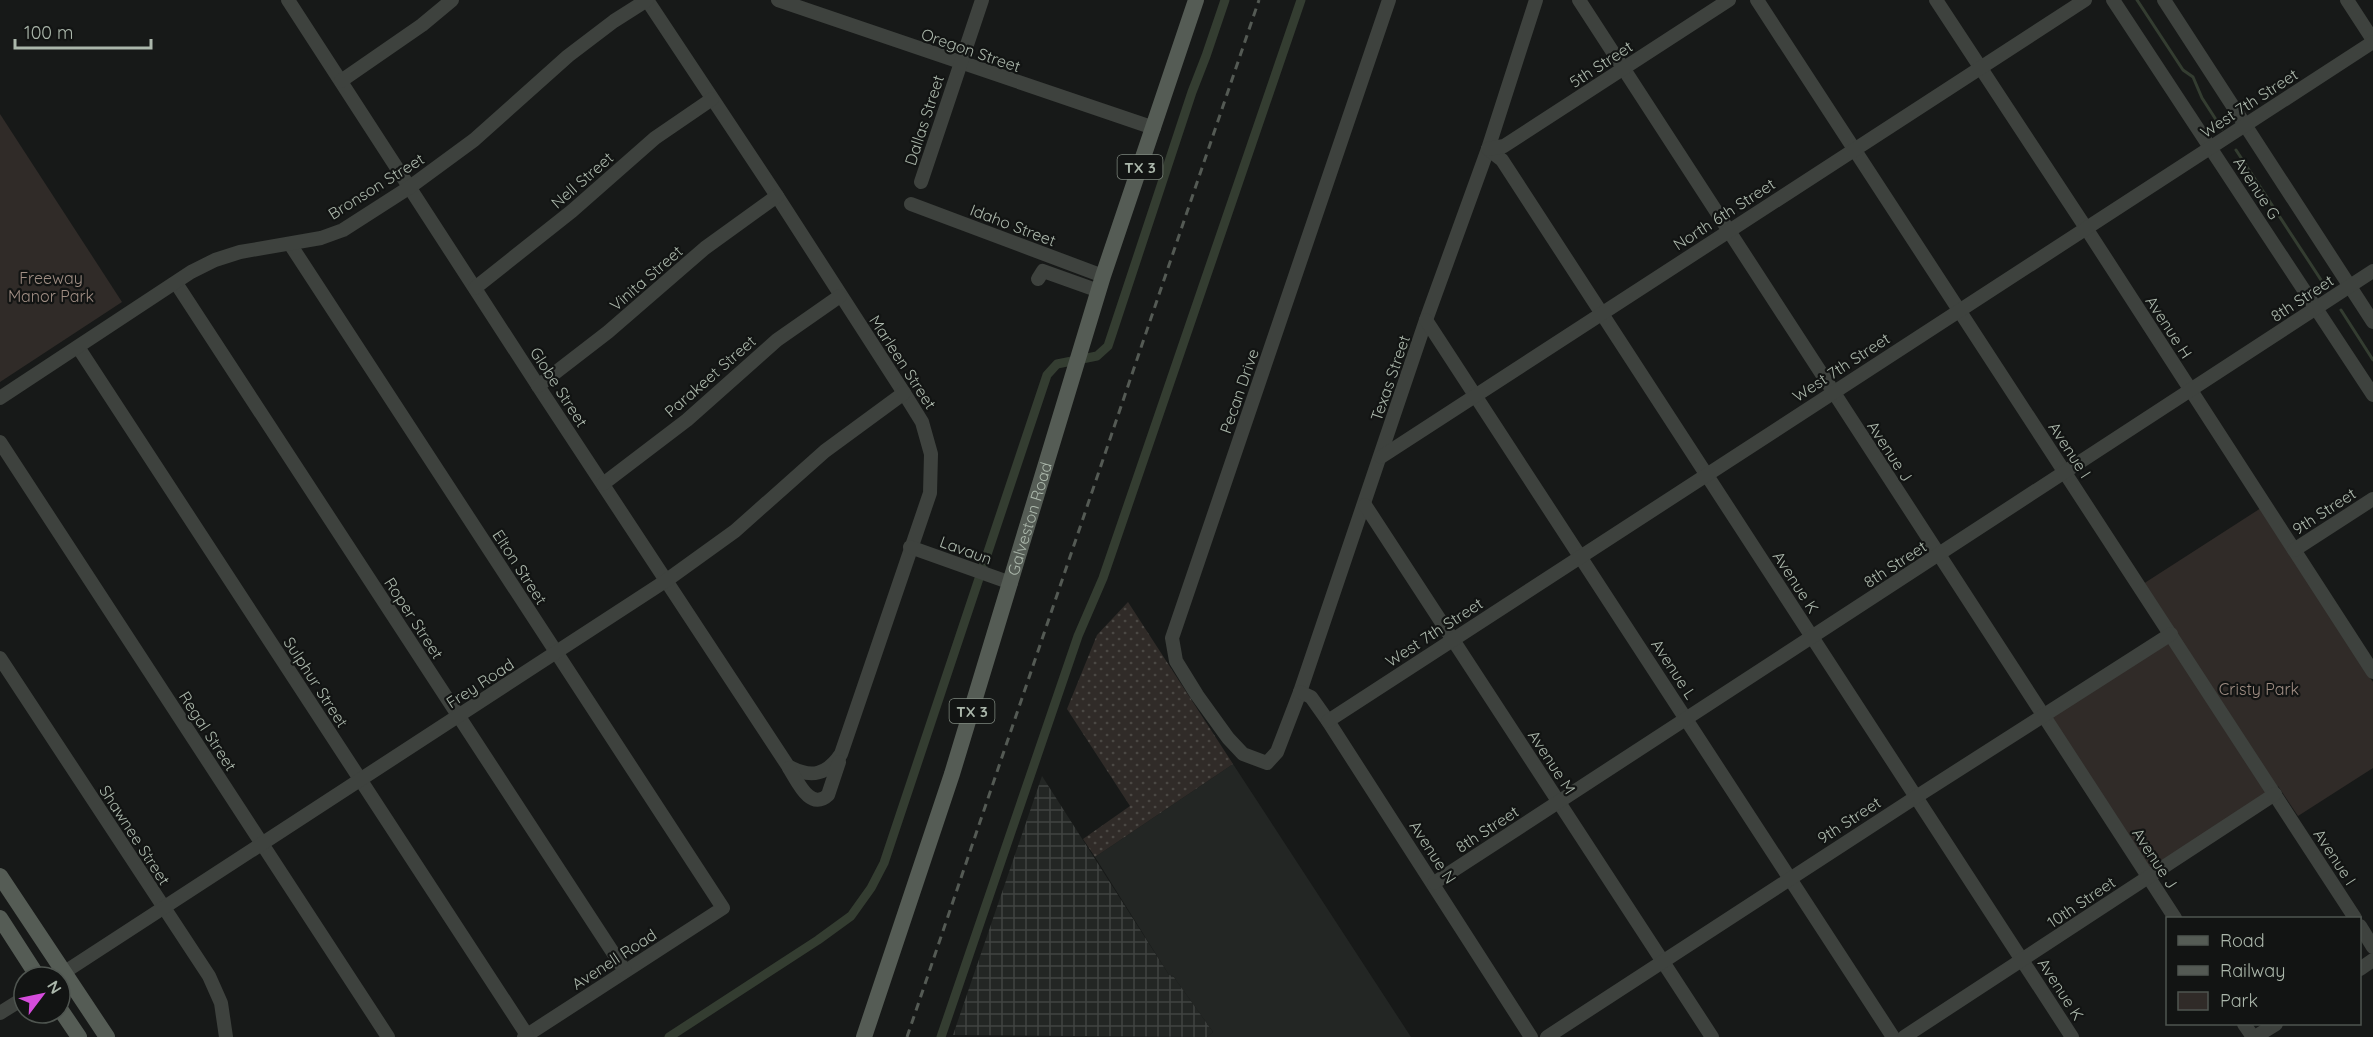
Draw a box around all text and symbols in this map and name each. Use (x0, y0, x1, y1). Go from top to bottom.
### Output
scale bar (15, 12, 152, 50)
text: 100 m (24, 21, 73, 44)
street label: Oregon Street (919, 24, 1023, 76)
street label: 5th Street (1566, 36, 1636, 92)
street label: West 7th Street (2196, 64, 2302, 142)
street label: Dallas Street (900, 72, 948, 168)
street label: Nell Street (547, 147, 617, 213)
street label: Bronson Street (324, 148, 428, 224)
street label: Avenue G (2229, 153, 2285, 223)
road number: TX 3 (1118, 155, 1162, 179)
street label: North 6th Street (1669, 174, 1779, 254)
street label: Idaho Street (967, 199, 1059, 251)
street label: Vinita Street (605, 241, 687, 315)
park label: Freeway Manor Park (8, 268, 94, 306)
street label: 8th Street (2267, 270, 2337, 326)
street label: Avenue H (2141, 292, 2197, 362)
street label: Marleen Street (865, 311, 941, 413)
street label: West 7th Street (1788, 328, 1894, 406)
street label: Parakeet Street (660, 331, 760, 421)
street label: Texas Street (1366, 332, 1414, 424)
street label: Globe Street (526, 343, 592, 431)
street label: Pecan Drive (1215, 346, 1263, 436)
street label: Avenue J (1863, 417, 1917, 485)
street label: Avenue I (2044, 418, 2096, 482)
street label: Galveston Road (1003, 460, 1056, 578)
street label: 9th Street (2289, 483, 2359, 539)
street label: Elton Street (488, 526, 552, 608)
street label: Lavaun (937, 531, 995, 569)
street label: 8th Street (1860, 536, 1930, 592)
street label: Avenue K (1769, 547, 1824, 617)
street label: Roper Street (380, 573, 448, 663)
street label: West 7th Street (1381, 593, 1487, 671)
street label: Sulphur Street (279, 633, 353, 731)
street label: Avenue L (1647, 635, 1701, 703)
street label: Frey Road (442, 654, 518, 712)
park label: Cristy Park (2219, 679, 2299, 699)
street label: Regal Street (175, 687, 241, 775)
road number: TX 3 (950, 699, 994, 723)
street label: Avenue M (1524, 726, 1580, 798)
street label: Shawnee Street (95, 781, 175, 889)
street label: 9th Street (1814, 792, 1884, 848)
street label: 8th Street (1452, 801, 1522, 857)
street label: Avenue N (1405, 817, 1461, 887)
street label: Avenue J (2128, 824, 2182, 892)
street label: Avenue I (2309, 825, 2361, 889)
street label: 10th Street (2043, 872, 2119, 932)
legend (2166, 917, 2361, 1025)
street label: Avenell Road (568, 924, 660, 994)
text: Road (2220, 929, 2265, 952)
street label: Avenue K (2034, 954, 2089, 1024)
text: Railway (2220, 959, 2286, 982)
north arrow (12, 965, 72, 1025)
text: N (43, 977, 66, 997)
text: Park (2220, 989, 2258, 1012)

